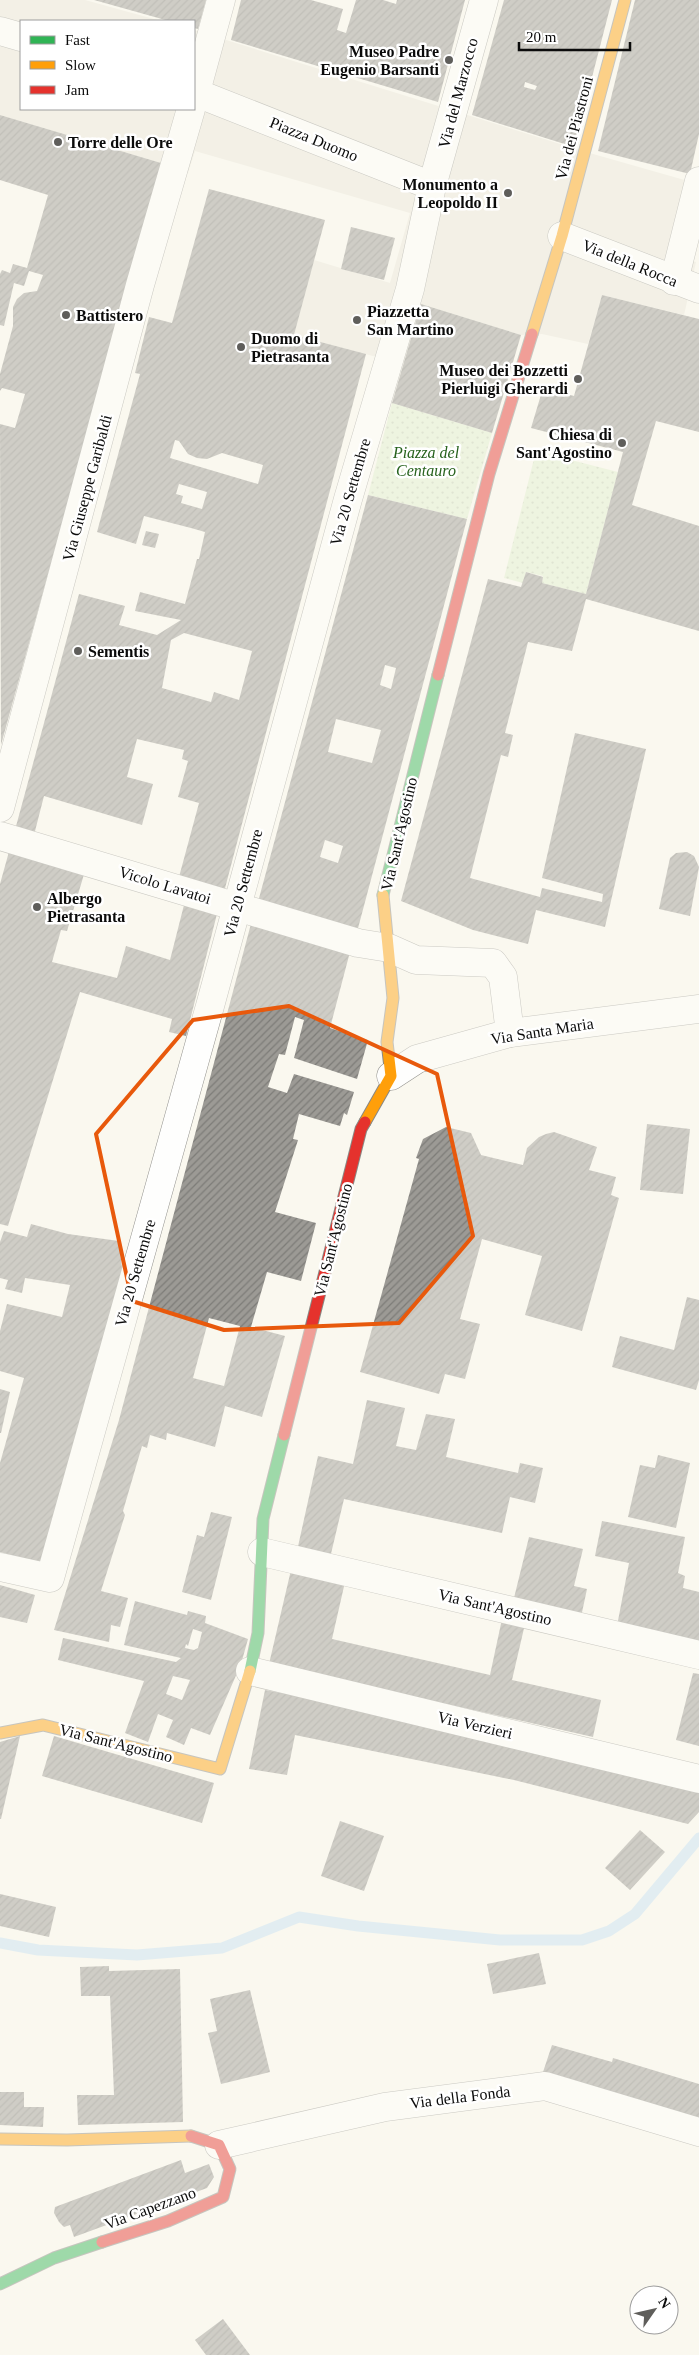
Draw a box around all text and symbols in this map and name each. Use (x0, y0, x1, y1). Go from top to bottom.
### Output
legend (20, 20, 195, 110)
scale bar (519, 20, 630, 52)
text: 20 m (526, 29, 557, 45)
text: Fast (65, 32, 91, 48)
street label: Via del Marzocco (435, 36, 481, 150)
place label: Museo Padre Eugenio Barsanti (320, 43, 440, 79)
marker: Museo Padre Eugenio Barsanti (443, 54, 455, 66)
text: Slow (65, 57, 96, 73)
street label: Via dei Piastroni (552, 74, 596, 182)
text: Jam (65, 82, 89, 98)
street label: Piazza Duomo (267, 114, 361, 164)
place label: Torre delle Ore (68, 134, 173, 151)
marker: Torre delle Ore (52, 136, 64, 148)
place label: Monumento a Leopoldo II (402, 176, 498, 212)
marker: Monumento a Leopoldo II (502, 187, 514, 199)
street label: Via della Rocca (580, 236, 680, 290)
place label: Piazzetta San Martino (367, 303, 454, 338)
place label: Battistero (76, 307, 143, 324)
marker: Battistero (60, 309, 72, 321)
marker: Piazzetta San Martino (351, 314, 363, 326)
place label: Duomo di Pietrasanta (251, 330, 329, 365)
marker: Duomo di Pietrasanta (235, 341, 247, 353)
place label: Museo dei Bozzetti Pierluigi Gherardi (439, 362, 569, 398)
marker: Museo dei Bozzetti Pierluigi Gherardi (572, 373, 584, 385)
street label: Via Giuseppe Garibaldi (59, 412, 116, 563)
place label: Chiesa di Sant'Agostino (516, 426, 613, 462)
street label: Via 20 Settembre (327, 436, 373, 548)
marker: Chiesa di Sant'Agostino (616, 437, 628, 449)
park label: Piazza del Centauro (392, 444, 460, 479)
place label: Sementis (88, 643, 149, 660)
marker: Sementis (72, 645, 84, 657)
street label: Via Sant'Agostino (378, 776, 421, 893)
street label: Via 20 Settembre (220, 827, 266, 939)
street label: Vicolo Lavatoi (117, 863, 214, 907)
place label: Albergo Pietrasanta (47, 890, 125, 925)
marker: Albergo Pietrasanta (31, 901, 43, 913)
street label: Via Santa Maria (489, 1014, 595, 1048)
street label: Via Sant'Agostino (311, 1182, 356, 1299)
street label: Via 20 Settembre (112, 1217, 158, 1329)
street label: Via Sant'Agostino (436, 1586, 553, 1629)
street label: Via Verzieri (436, 1708, 515, 1742)
street label: Via Sant'Agostino (57, 1721, 174, 1766)
street label: Via della Fonda (409, 2082, 511, 2112)
street label: Via Capezzano (102, 2184, 199, 2233)
north arrow (629, 2285, 679, 2335)
text: N (655, 2295, 673, 2311)

